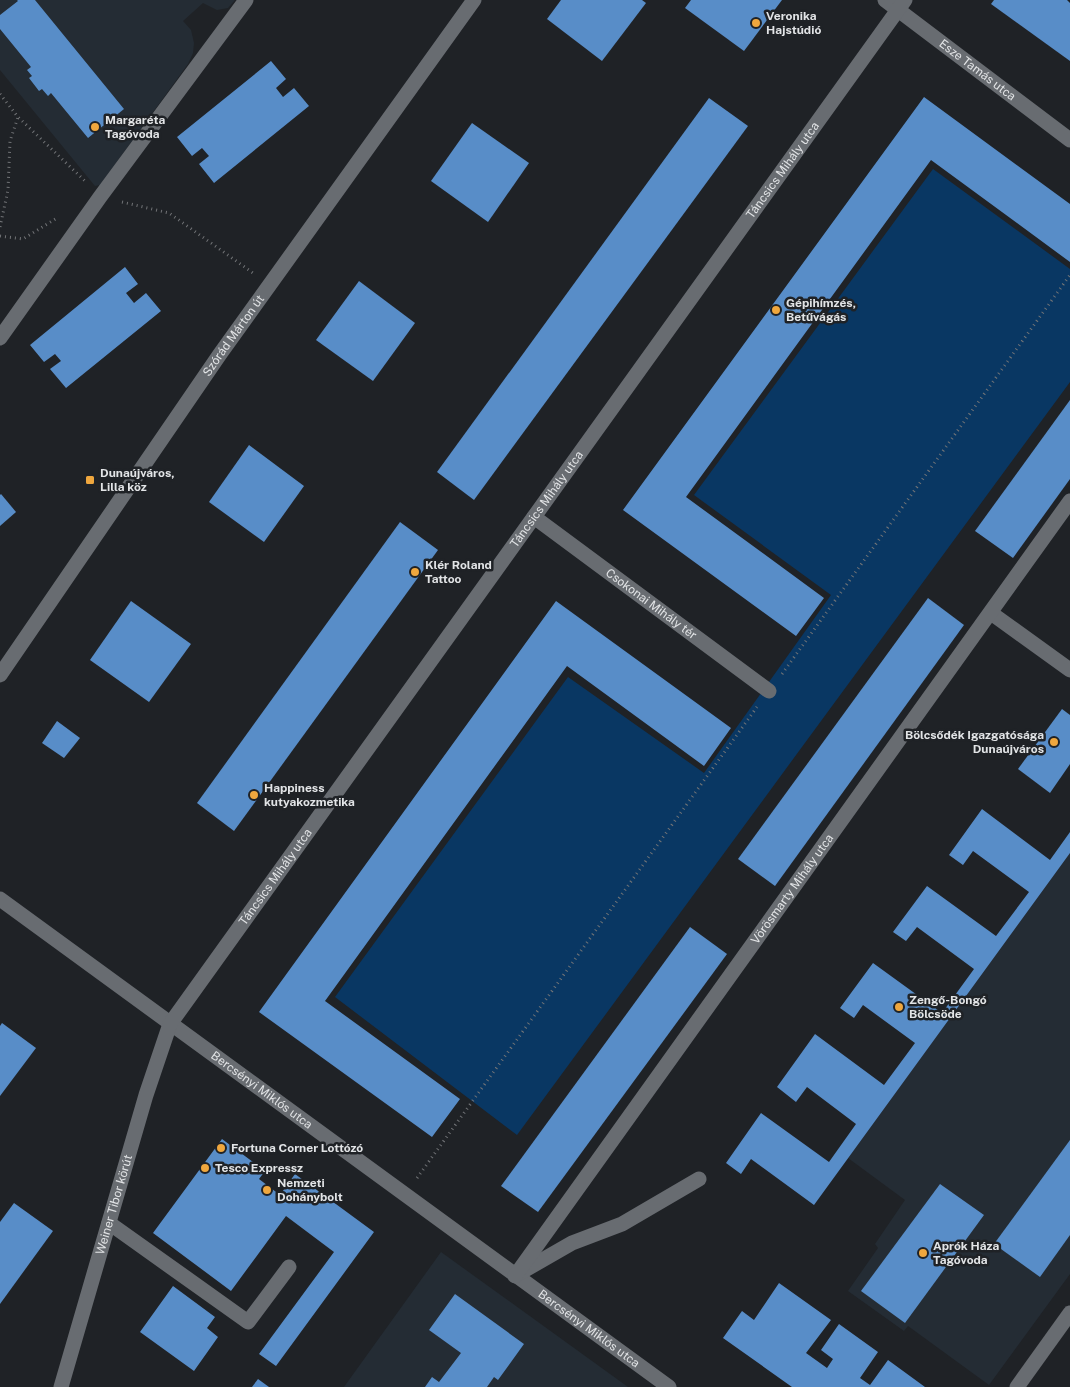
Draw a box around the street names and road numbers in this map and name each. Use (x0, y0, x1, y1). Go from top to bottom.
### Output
street label: Esze Tamás utca (936, 37, 1019, 103)
street label: Táncsics Mihály utca (743, 119, 822, 221)
street label: Szórád Márton út (200, 292, 267, 379)
street label: Táncsics Mihály utca (507, 448, 586, 550)
street label: Csokonai Mihály tér (603, 566, 700, 642)
street label: Táncsics Mihály utca (236, 826, 315, 928)
street label: Vörösmarty Mihály utca (748, 831, 836, 947)
street label: Bercsényi Miklós utca (208, 1048, 315, 1132)
street label: Weiner Tibor körút (93, 1153, 135, 1256)
street label: Bercsényi Miklós utca (536, 1287, 642, 1370)

